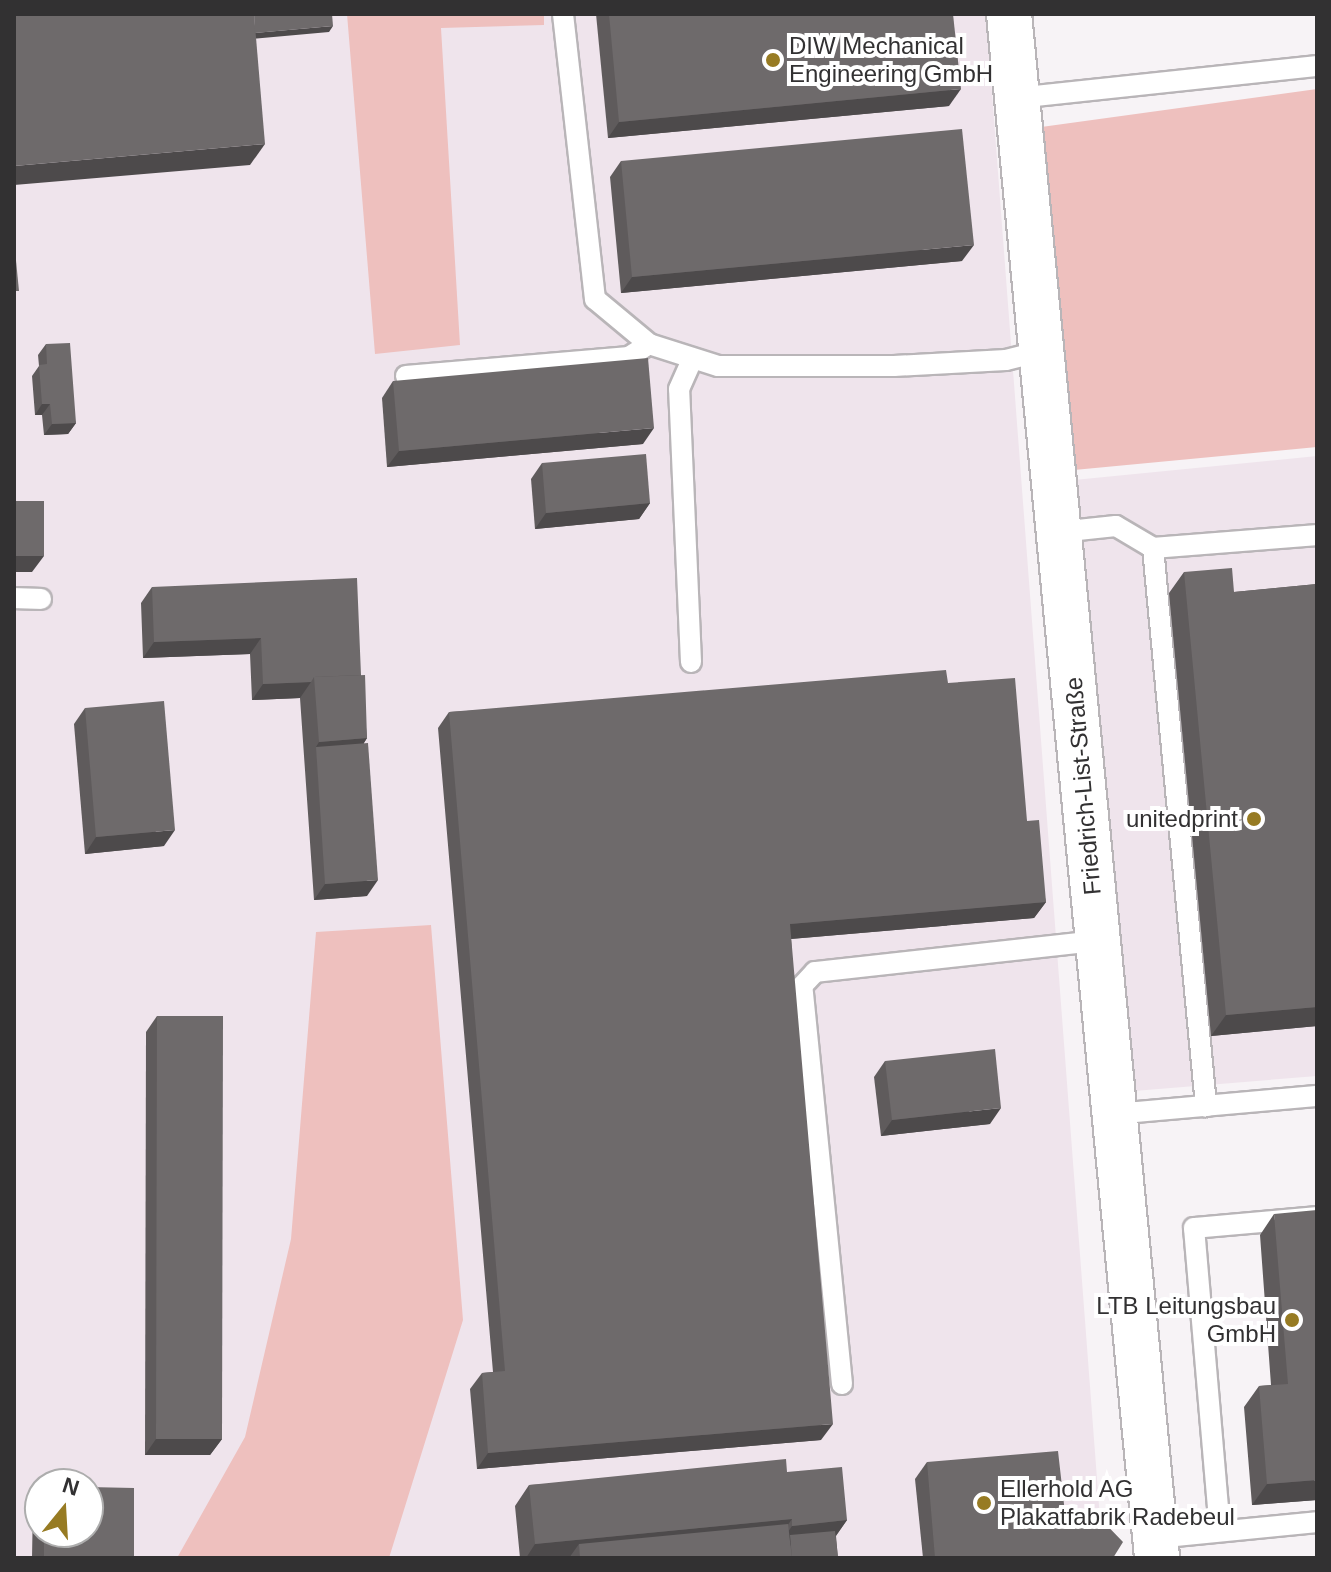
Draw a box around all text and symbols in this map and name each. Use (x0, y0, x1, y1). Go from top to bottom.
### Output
place label: DIW Mechanical Engineering GmbH (789, 32, 993, 88)
marker: DIW Mechanical Engineering GmbH (764, 51, 782, 69)
street label: Friedrich-List-Straße (1059, 676, 1107, 896)
place label: unitedprint (1126, 805, 1238, 833)
marker: unitedprint (1245, 810, 1263, 828)
place label: LTB Leitungsbau GmbH (1096, 1292, 1276, 1348)
marker: LTB Leitungsbau GmbH (1283, 1311, 1301, 1329)
north arrow (24, 1468, 104, 1548)
text: N (60, 1472, 82, 1501)
place label: Ellerhold AG Plakatfabrik Radebeul (1000, 1475, 1235, 1531)
marker: Ellerhold AG Plakatfabrik Radebeul (975, 1494, 993, 1512)

